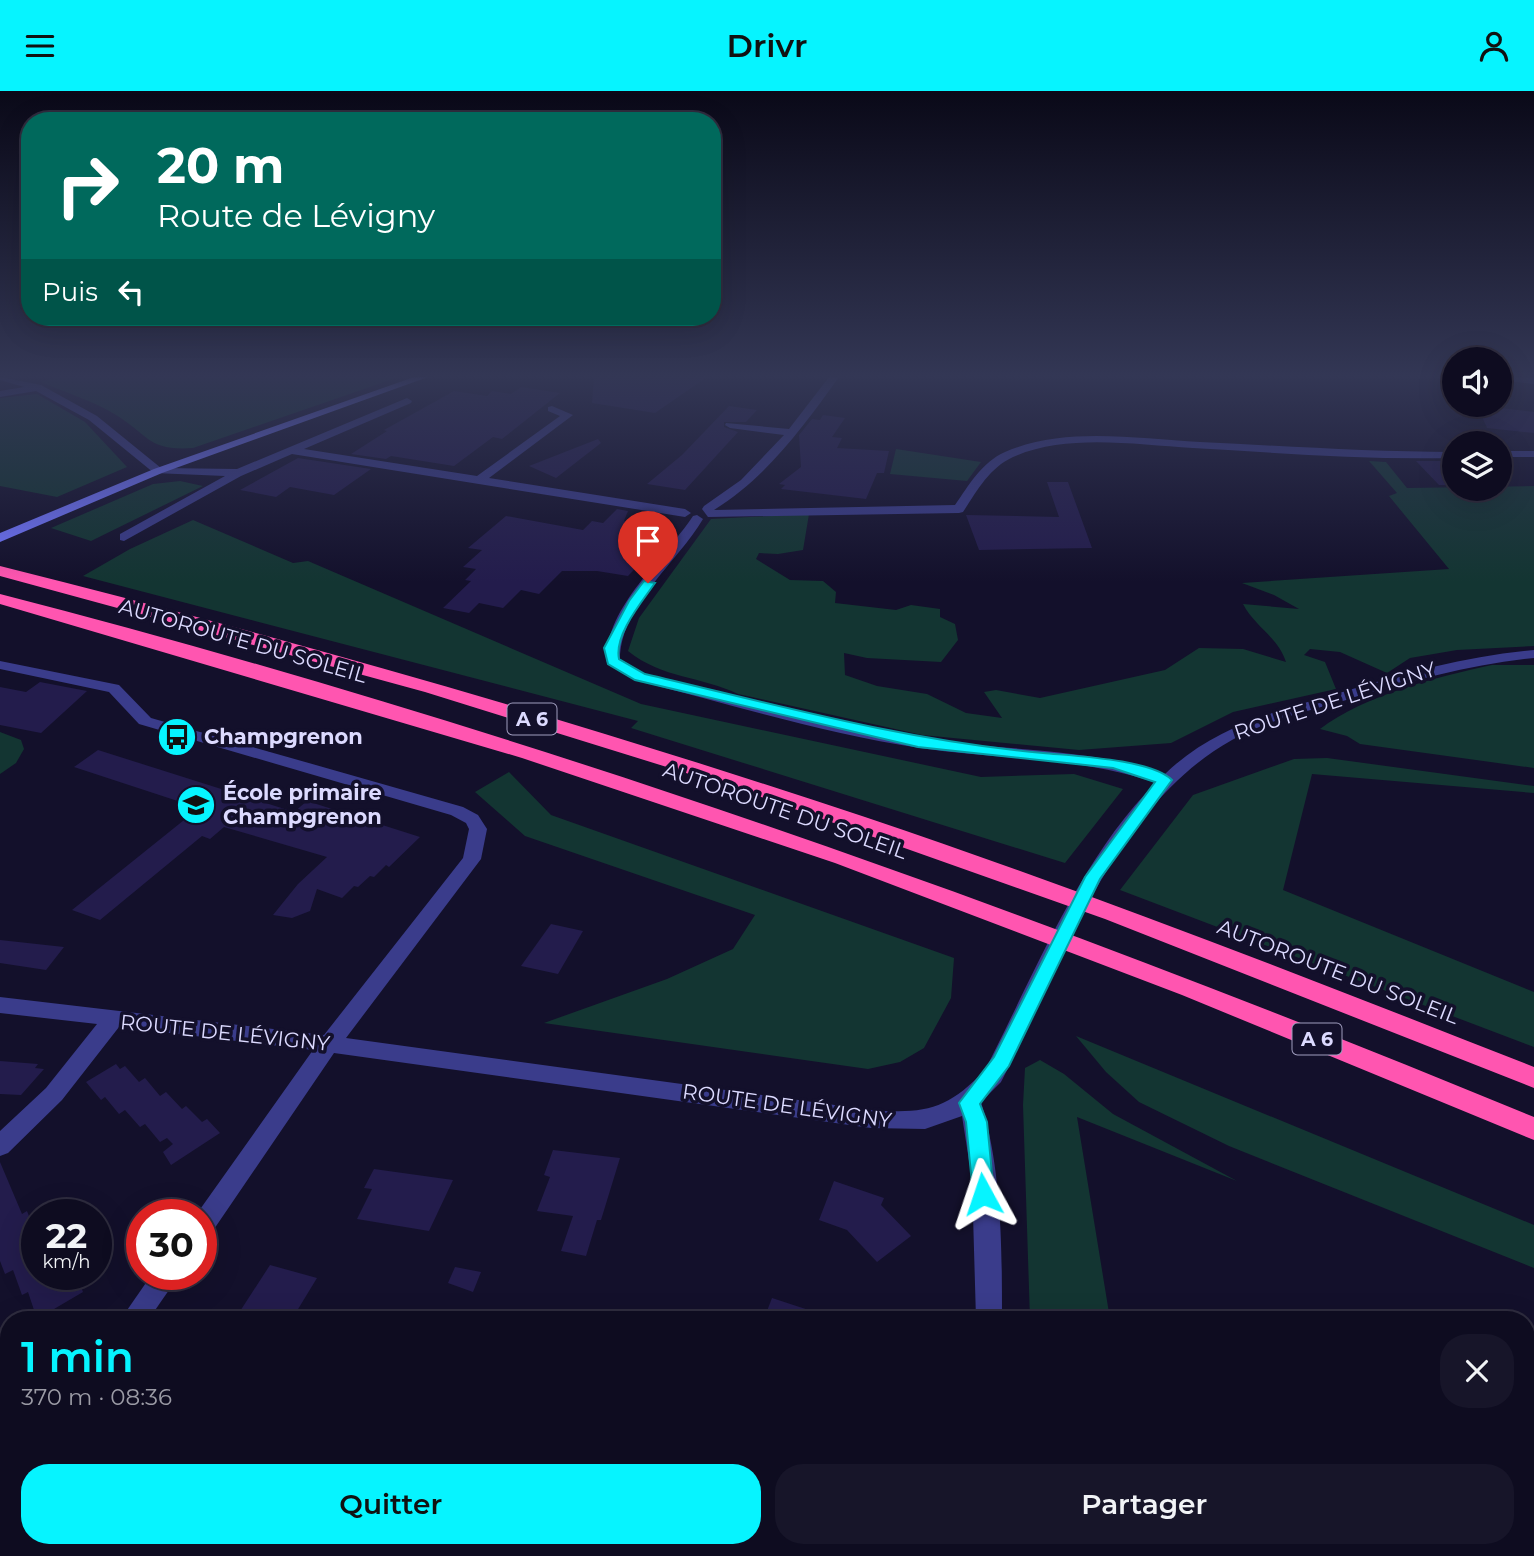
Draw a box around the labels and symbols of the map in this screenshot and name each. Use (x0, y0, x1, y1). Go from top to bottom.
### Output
pin (618, 511, 678, 583)
street label: AUTOROUTE DU SOLEIL (116, 593, 370, 688)
street label: ROUTE DE LÉVIGNY (1231, 656, 1440, 745)
road number: A 6 (508, 703, 556, 734)
bus stop icon: Champgrenon (156, 716, 198, 758)
place label: Champgrenon (204, 724, 363, 749)
street label: AUTOROUTE DU SOLEIL (660, 757, 911, 864)
place label: École primaire Champgrenon (223, 780, 382, 829)
school or university icon: École primaire Champgrenon (175, 784, 217, 826)
street label: AUTOROUTE DU SOLEIL (1214, 914, 1463, 1029)
street label: ROUTE DE LÉVIGNY (119, 1009, 332, 1056)
road number: A 6 (1292, 1023, 1342, 1055)
street label: ROUTE DE LÉVIGNY (681, 1078, 894, 1133)
position arrow (946, 1157, 1020, 1231)
speed limit sign: 30 (126, 1199, 217, 1290)

